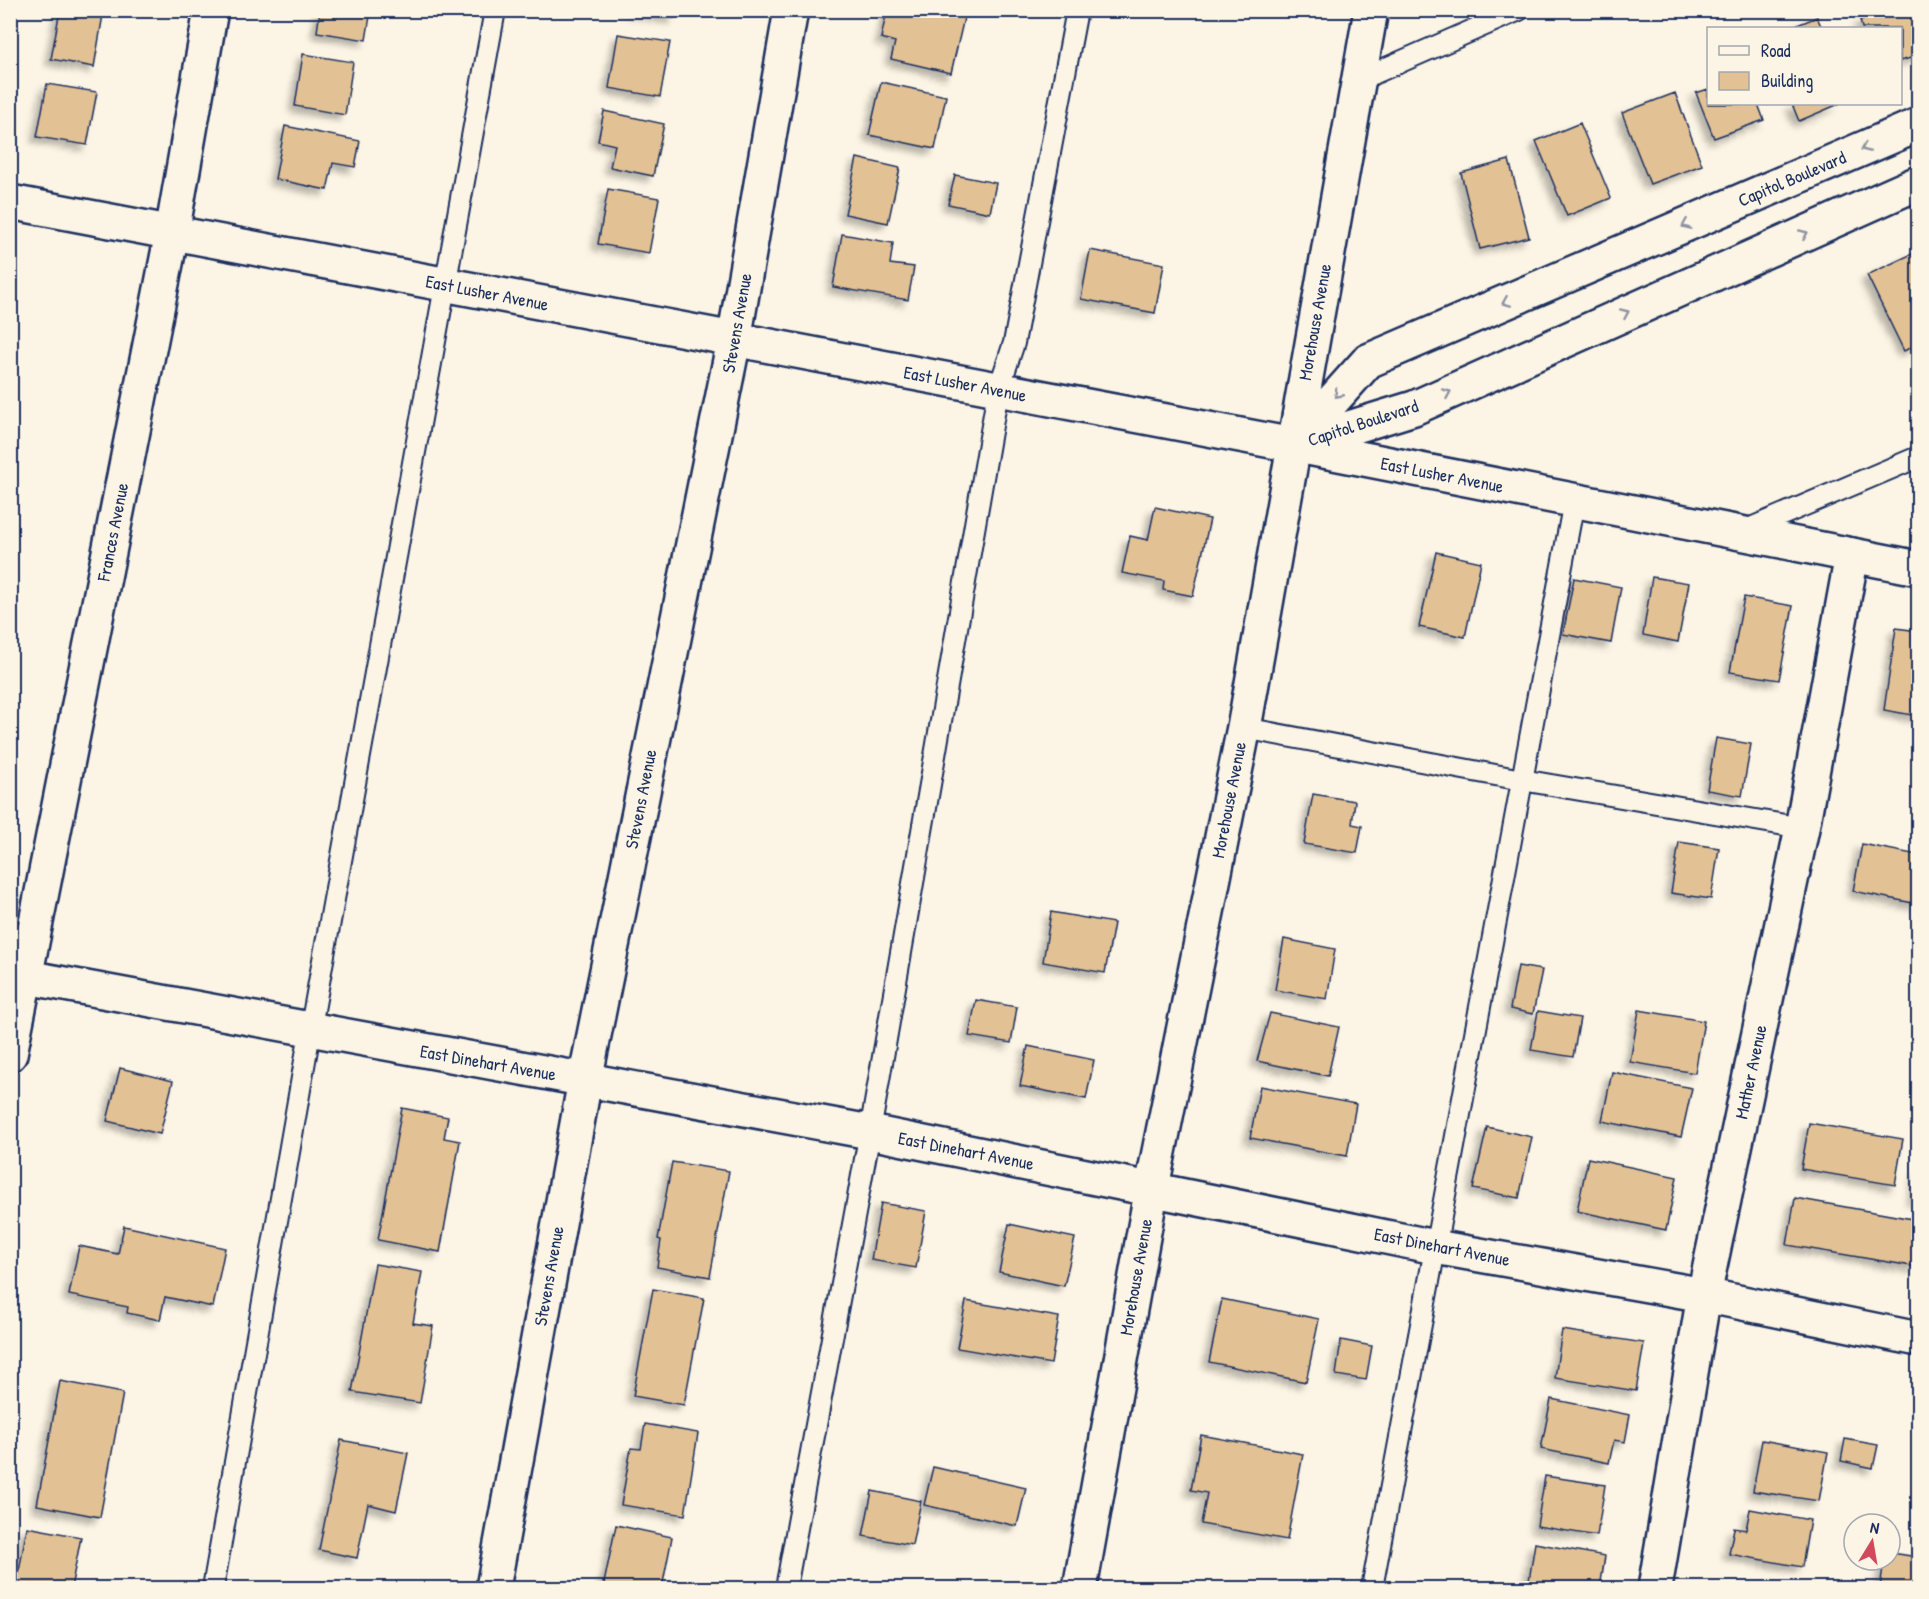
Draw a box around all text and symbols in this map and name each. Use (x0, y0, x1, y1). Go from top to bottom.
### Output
legend (1707, 27, 1902, 105)
text: Road (1761, 38, 1791, 63)
text: Building (1761, 68, 1813, 93)
one-way arrow (1860, 141, 1871, 153)
street label: Capitol Boulevard (1734, 145, 1850, 212)
one-way arrow (1681, 218, 1692, 230)
one-way arrow (1797, 229, 1808, 241)
street label: Morehouse Avenue (1292, 262, 1337, 382)
street label: East Lusher Avenue (424, 268, 551, 317)
street label: Stevens Avenue (715, 271, 758, 375)
one-way arrow (1502, 295, 1513, 307)
one-way arrow (1619, 309, 1630, 321)
street label: East Lusher Avenue (902, 359, 1029, 408)
one-way arrow (1334, 388, 1345, 398)
one-way arrow (1441, 388, 1452, 400)
street label: Capitol Boulevard (1304, 393, 1421, 452)
street label: East Lusher Avenue (1379, 450, 1506, 499)
street label: Frances Avenue (91, 481, 134, 584)
street label: Morehouse Avenue (1205, 740, 1252, 860)
street label: Stevens Avenue (619, 747, 662, 851)
street label: Mather Avenue (1728, 1023, 1773, 1121)
street label: East Dinehart Avenue (418, 1038, 558, 1087)
street label: East Dinehart Avenue (896, 1125, 1036, 1176)
street label: Morehouse Avenue (1113, 1217, 1158, 1337)
street label: East Dinehart Avenue (1372, 1221, 1512, 1272)
street label: Stevens Avenue (527, 1224, 570, 1328)
north arrow (1842, 1512, 1902, 1572)
text: N (1869, 1516, 1882, 1539)

